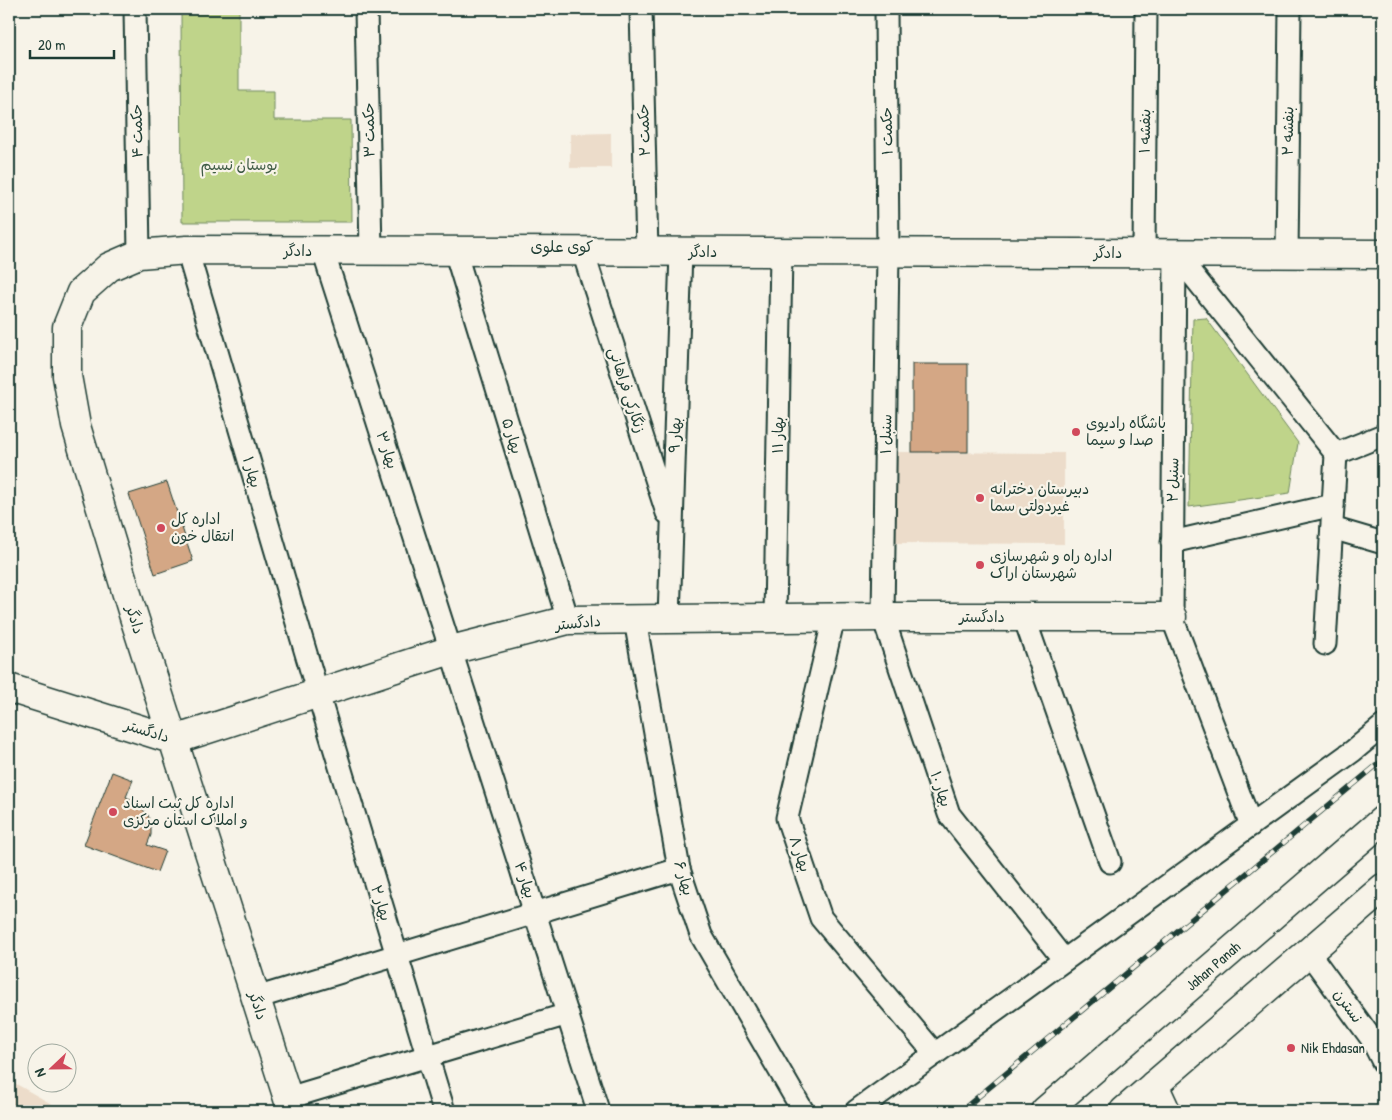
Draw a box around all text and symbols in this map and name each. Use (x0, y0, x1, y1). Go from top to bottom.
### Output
scale bar (30, 28, 114, 60)
text: 20 m (38, 34, 65, 55)
street label: حکمت ۳ (358, 102, 379, 158)
street label: حکمت ۲ (632, 103, 655, 157)
street label: حکمت ۴ (126, 104, 147, 158)
street label: بنفشه ۲ (1277, 106, 1298, 156)
street label: حکمت ۱ (876, 107, 897, 155)
street label: بنفشه ۱ (1134, 108, 1155, 153)
park label: بوستان نسیم (200, 154, 278, 177)
district label: کوی علوی (531, 235, 594, 257)
street label: دادگر (282, 240, 312, 261)
street label: دادگر (687, 241, 717, 262)
street label: دادگر (1092, 242, 1122, 263)
street label: زنگارکی فراهانی (604, 344, 651, 435)
place label: باشگاه رادیوی صدا و سیما (1086, 412, 1166, 450)
street label: سنبل ۱ (875, 414, 896, 454)
street label: بهار ۵ (497, 415, 528, 456)
street label: بهار ۱۱ (767, 416, 788, 454)
street label: بهار ۹ (663, 417, 686, 453)
marker: باشگاه رادیوی صدا و سیما (1070, 426, 1082, 438)
street label: بهار ۳ (372, 428, 403, 471)
street label: بهار ۱ (238, 454, 267, 490)
street label: سنبل ۲ (1162, 457, 1183, 503)
place label: دبیرستان دخترانه غیردولتی سما (990, 478, 1089, 516)
marker: دبیرستان دخترانه غیردولتی سما (974, 492, 986, 504)
place label: اداره کل انتقال خون (171, 508, 234, 546)
marker: اداره کل انتقال خون (155, 522, 167, 534)
place label: اداره راه و شهرسازی شهرستان اراک (990, 545, 1112, 583)
marker: اداره راه و شهرسازی شهرستان اراک (974, 559, 986, 571)
street label: دادگر (121, 601, 150, 636)
street label: دادگستر (958, 606, 1005, 627)
street label: دادگستر (553, 610, 602, 635)
street label: دادگستر (121, 714, 172, 747)
street label: بهار ۱۰ (926, 768, 957, 809)
place label: اداره کل ثبت اسناد و املاک استان مرکزی (123, 792, 248, 830)
marker: اداره کل ثبت اسناد و املاک استان مرکزی (107, 806, 119, 818)
street label: بهار ۸ (785, 833, 816, 875)
street label: بهار ۶ (670, 858, 699, 898)
street label: بهار ۴ (510, 859, 541, 901)
street label: بهار ۲ (366, 882, 397, 923)
street label: Jahan Panah (1181, 936, 1245, 995)
street label: نسترن (1329, 984, 1368, 1027)
street label: دادگر (243, 987, 273, 1023)
place label: Nik Ehdasan (1301, 1037, 1365, 1058)
north arrow (28, 1042, 78, 1092)
marker: Nik Ehdasan (1285, 1042, 1297, 1054)
text: N (29, 1066, 50, 1080)

